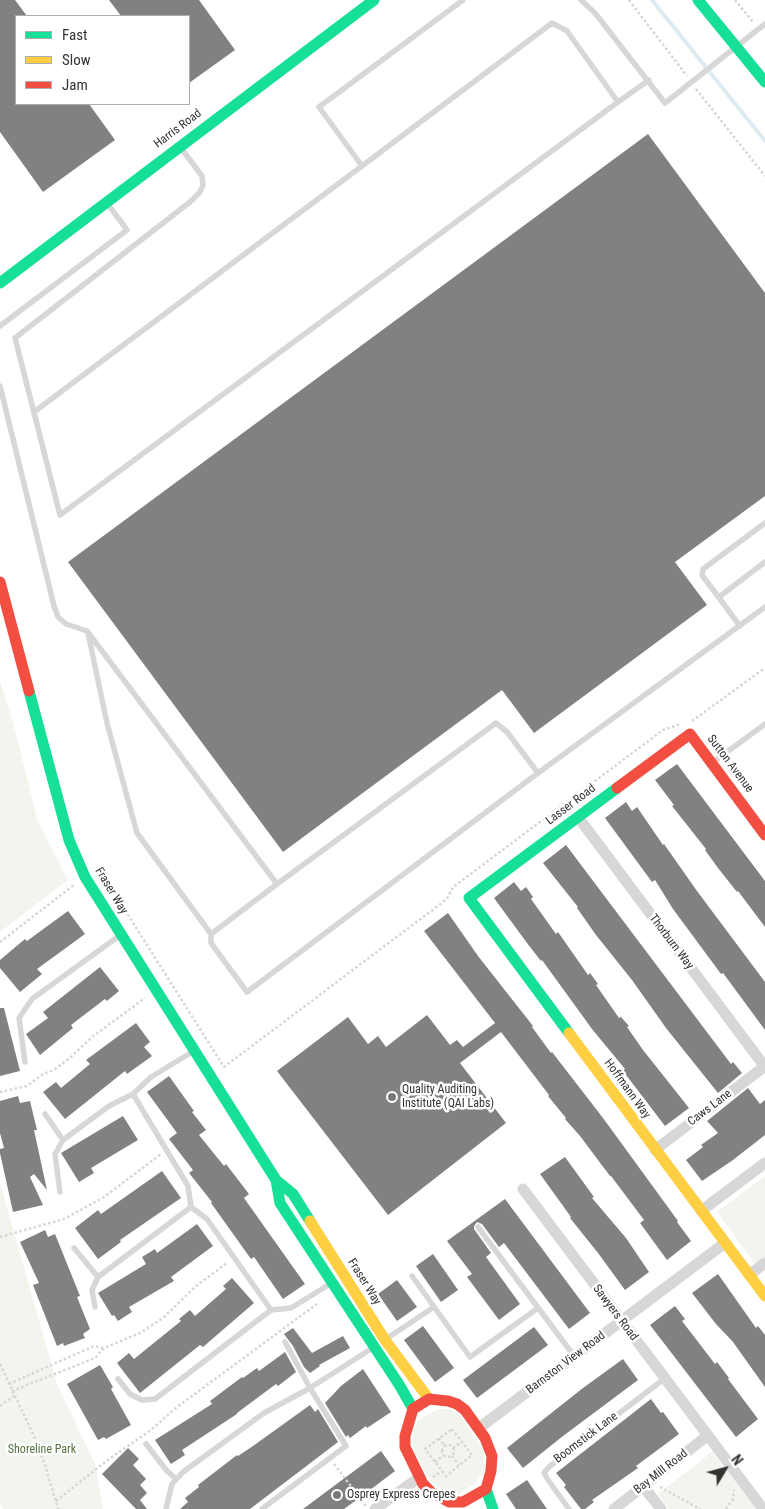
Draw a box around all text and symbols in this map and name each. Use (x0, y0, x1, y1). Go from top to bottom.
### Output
legend (15, 15, 190, 105)
text: Fast (62, 26, 87, 44)
text: Slow (62, 51, 91, 69)
text: Jam (62, 76, 88, 94)
street label: Harris Road (151, 107, 205, 151)
street label: Sutton Avenue (704, 732, 756, 796)
street label: Lasser Road (543, 782, 599, 828)
street label: Fraser Way (91, 865, 131, 917)
street label: Thorburn Way (646, 912, 696, 972)
street label: Hoffmann Way (601, 1057, 653, 1121)
place label: Quality Auditing Institute (QAI Labs) (402, 1083, 494, 1111)
street label: Caws Lane (685, 1087, 735, 1129)
marker: Quality Auditing Institute (QAI Labs) (386, 1091, 398, 1103)
street label: Fraser Way (344, 1256, 384, 1308)
street label: Sawyers Road (589, 1282, 641, 1344)
street label: Barnston View Road (524, 1329, 608, 1397)
street label: Boomstick Lane (551, 1409, 621, 1467)
park label: Shoreline Park (8, 1443, 76, 1457)
north arrow (700, 1444, 750, 1494)
street label: Bay Mill Road (631, 1447, 691, 1497)
text: N (728, 1452, 746, 1468)
place label: Osprey Express Crepes (347, 1488, 455, 1502)
marker: Osprey Express Crepes (331, 1489, 343, 1501)

